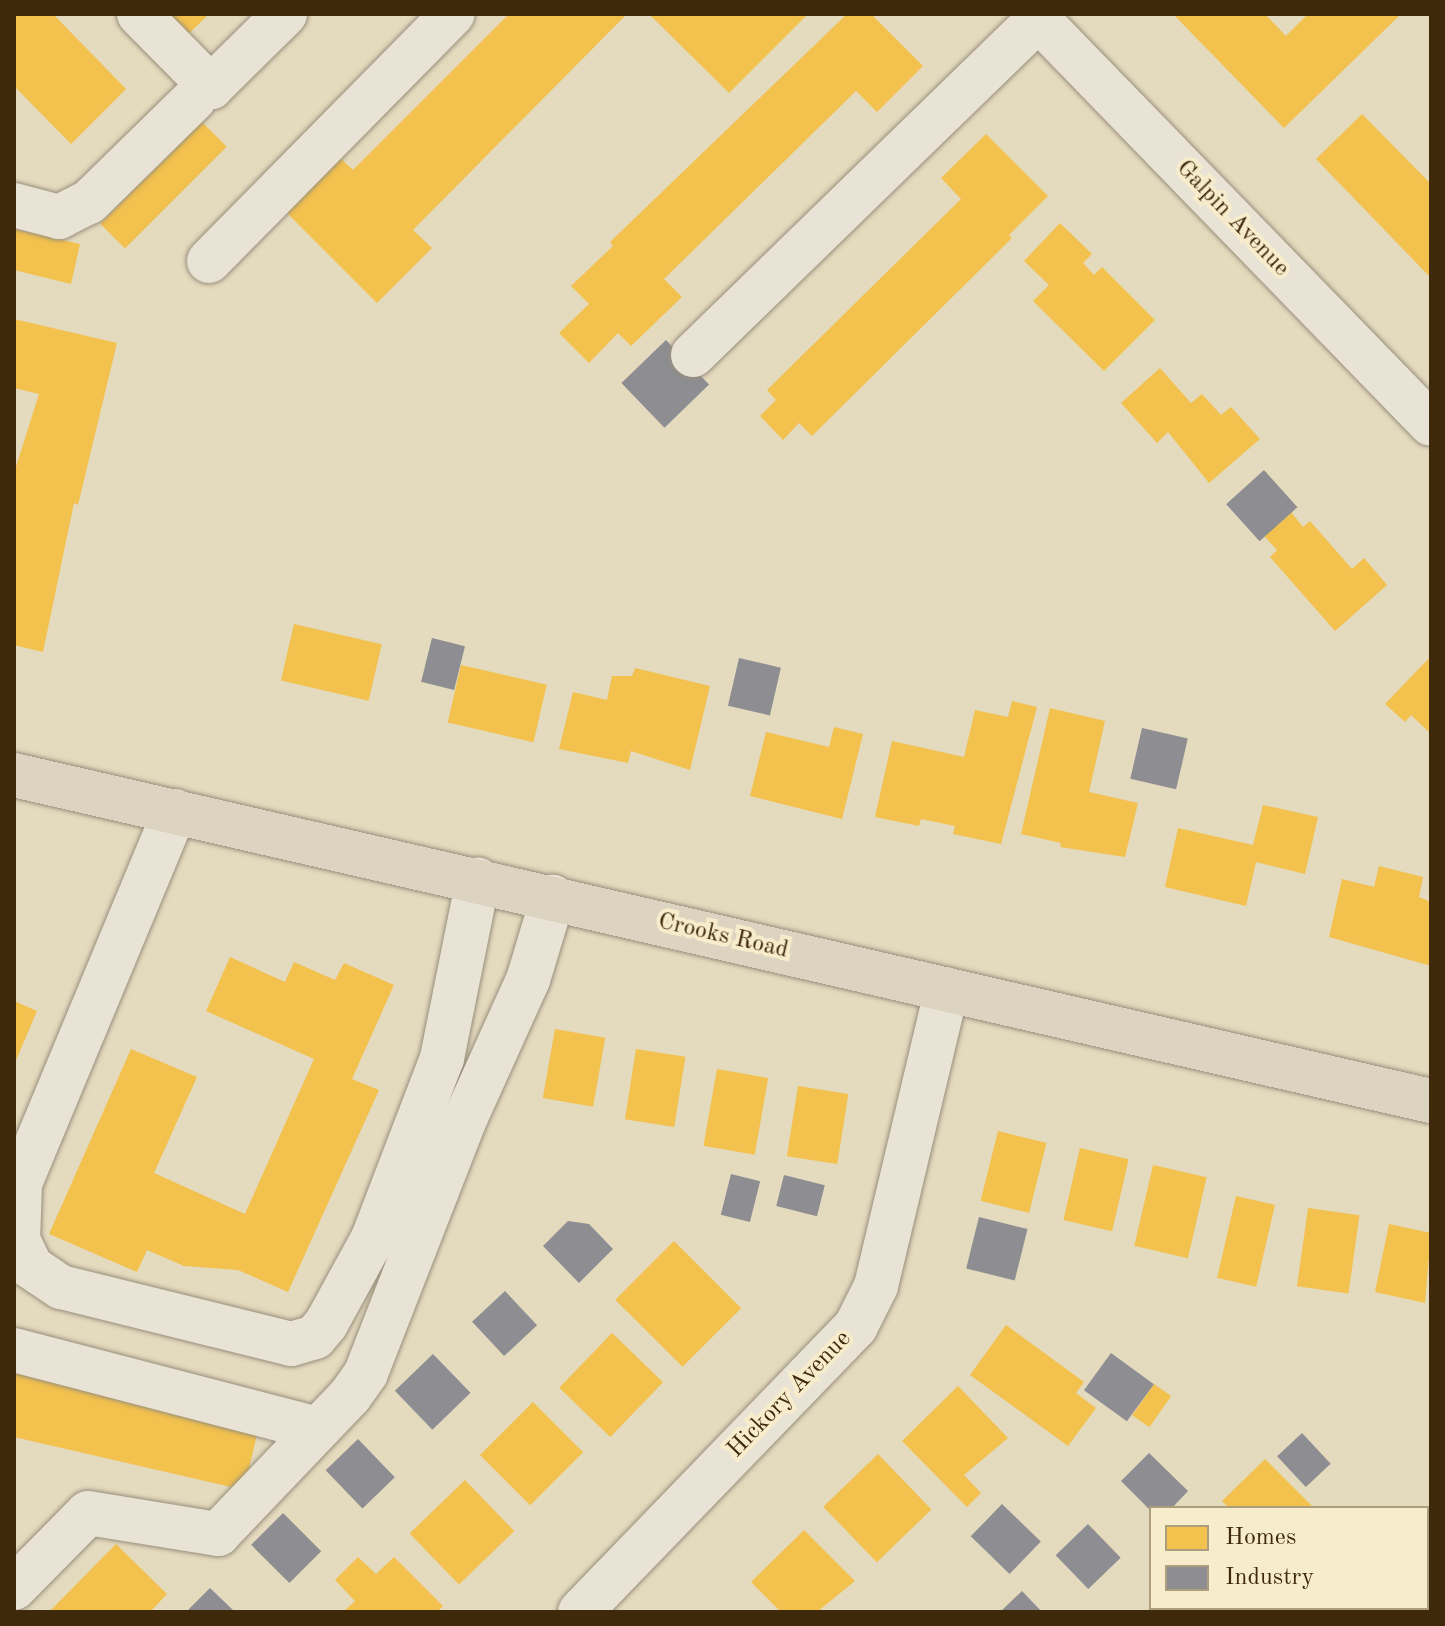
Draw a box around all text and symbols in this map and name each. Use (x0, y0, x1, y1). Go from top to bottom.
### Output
street label: Galpin Avenue (1169, 155, 1295, 283)
street label: Crooks Road (655, 908, 791, 966)
street label: Hickory Avenue (722, 1325, 858, 1465)
legend (1149, 1506, 1429, 1610)
text: Homes (1225, 1526, 1296, 1550)
text: Industry (1225, 1566, 1314, 1590)

